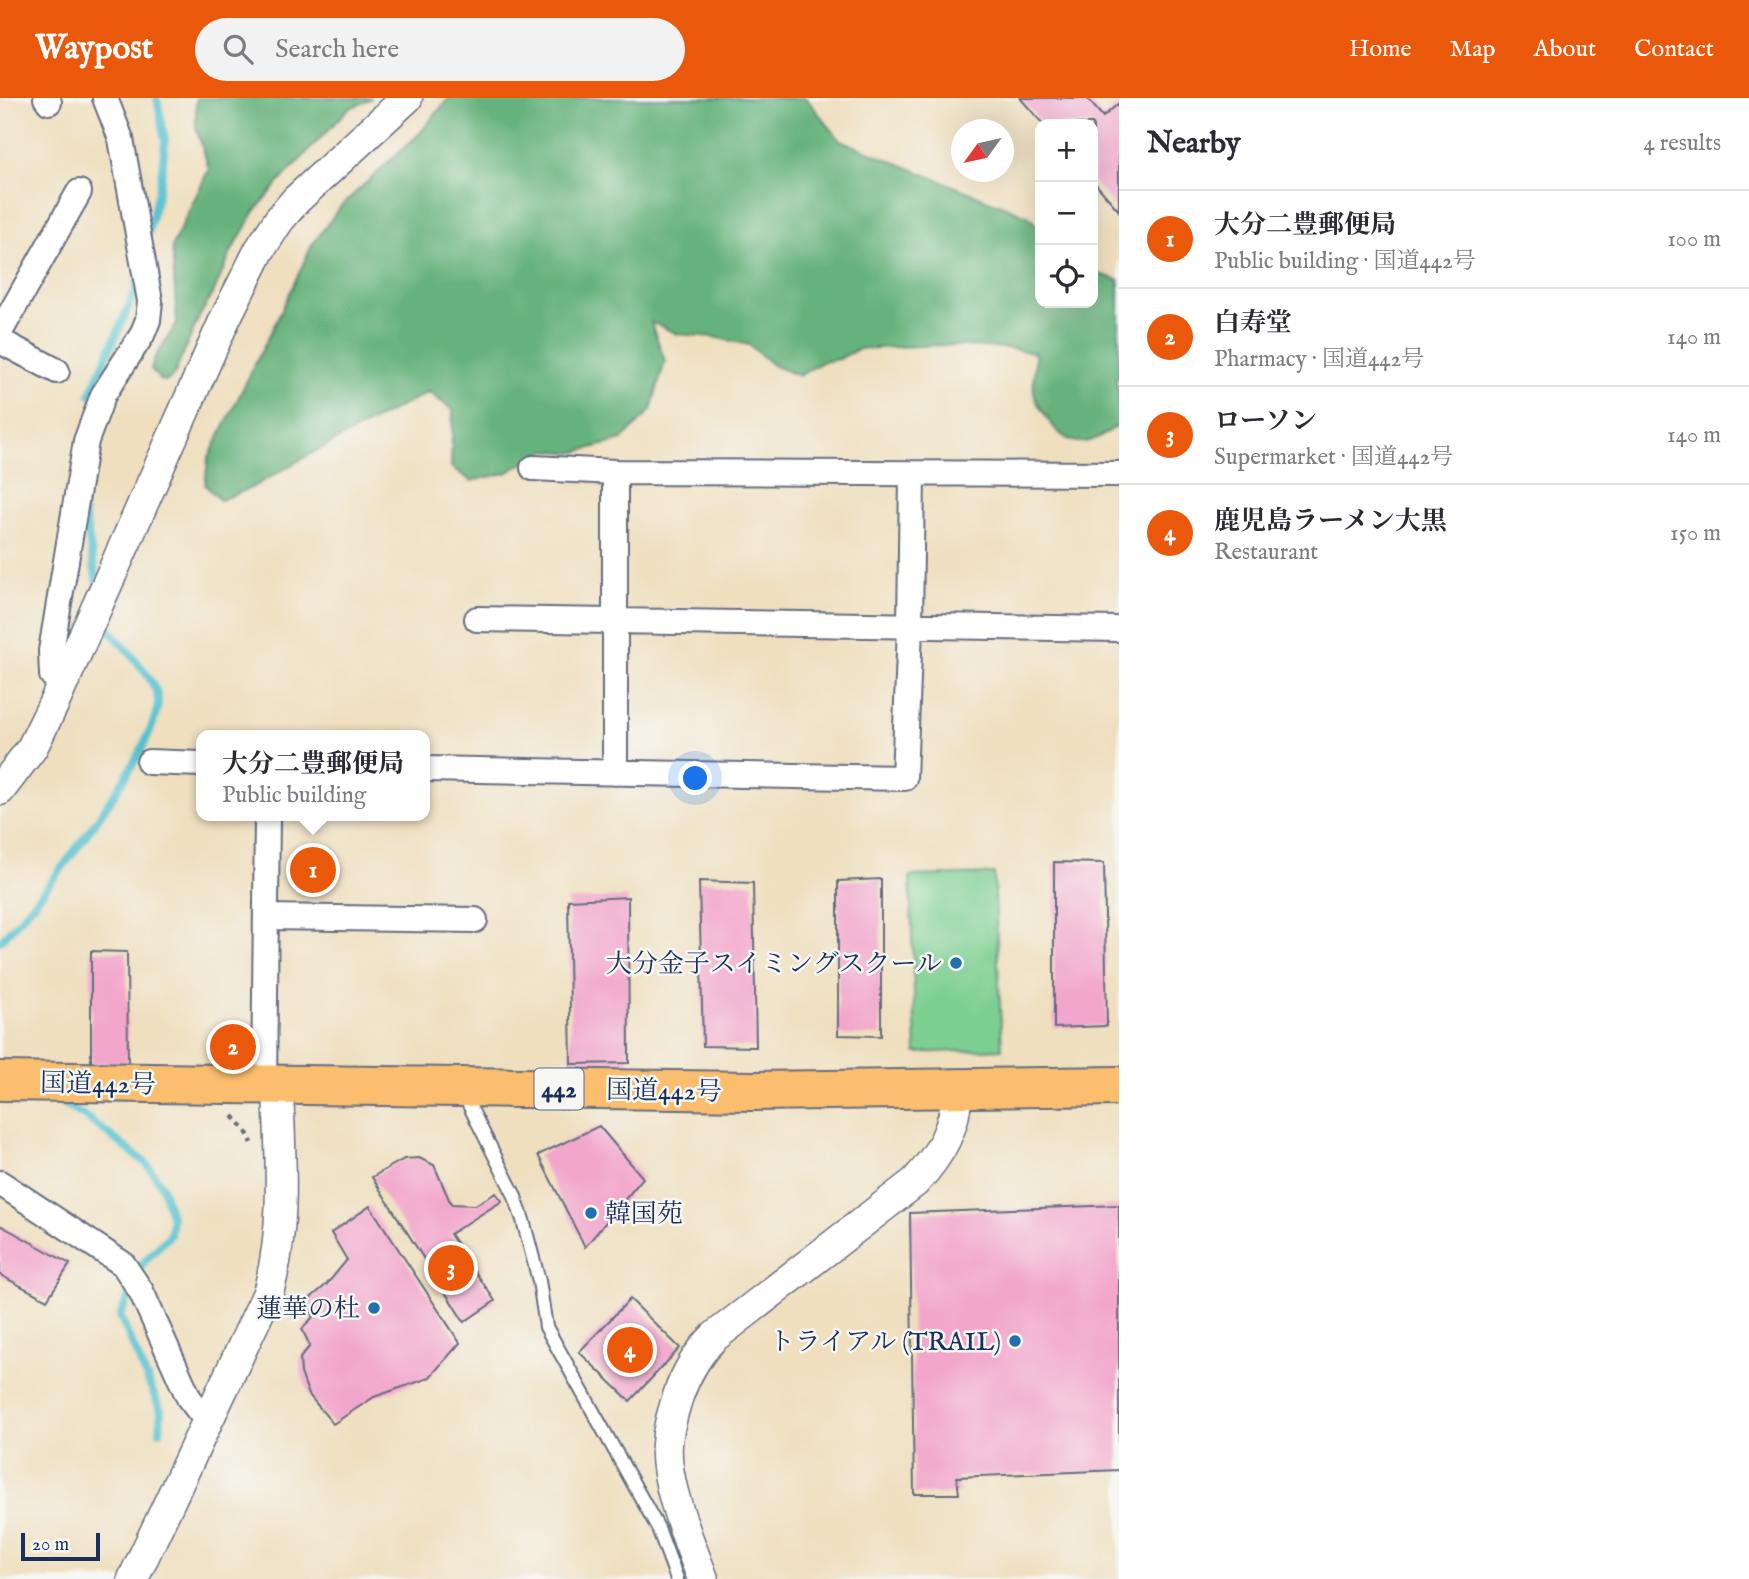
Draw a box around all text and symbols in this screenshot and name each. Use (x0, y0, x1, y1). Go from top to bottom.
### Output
search box (195, 18, 685, 81)
text: Waypost (35, 28, 153, 70)
icon: search (219, 30, 257, 68)
text: Search here (275, 33, 399, 66)
text: Home (1349, 34, 1412, 65)
text: Map (1450, 34, 1496, 65)
text: About (1534, 34, 1596, 65)
text: Contact (1634, 34, 1714, 65)
north arrow (951, 119, 1014, 182)
map controls (1035, 119, 1098, 308)
button: + (1035, 119, 1098, 182)
text: Nearby (1147, 125, 1240, 163)
text: 4 results (1643, 129, 1721, 158)
button: − (1035, 182, 1098, 245)
text: 大分二豊郵便局 (1214, 209, 1396, 242)
text: 1 (1166, 225, 1174, 254)
text: 100 m (1667, 225, 1721, 254)
button: locate (1035, 245, 1098, 308)
text: Public building · 国道442号 (1214, 247, 1476, 276)
text: 白寿堂 (1214, 307, 1292, 340)
text: 2 (1165, 323, 1175, 352)
text: 140 m (1667, 323, 1721, 352)
text: Pharmacy · 国道442号 (1214, 345, 1424, 374)
text: ローソン (1214, 405, 1317, 438)
text: 3 (1166, 421, 1174, 450)
text: 140 m (1667, 421, 1721, 450)
text: Supermarket · 国道442号 (1214, 443, 1453, 472)
text: 鹿児島ラーメン大黒 (1214, 505, 1447, 538)
text: 4 (1164, 519, 1176, 548)
text: 150 m (1670, 519, 1721, 548)
text: Restaurant (1214, 538, 1318, 567)
popup (196, 730, 430, 821)
text: 大分二豊郵便局 (222, 748, 404, 781)
your location (678, 761, 712, 795)
text: Public building (222, 781, 366, 810)
pin: 1 (290, 844, 336, 896)
place label: 大分金子スイミングスクール (606, 948, 942, 981)
marker: 大分金子スイミングスクール (948, 955, 964, 971)
pin: 2 (210, 1021, 256, 1073)
street label: 国道442号 (40, 1067, 156, 1102)
road number: 442 (534, 1069, 584, 1110)
street label: 国道442号 (606, 1074, 722, 1109)
place label: 韓国苑 (605, 1198, 683, 1231)
marker: 韓国苑 (583, 1205, 599, 1221)
pin: 3 (428, 1242, 474, 1294)
place label: 蓮華の杜 (256, 1293, 360, 1326)
marker: 蓮華の杜 (366, 1300, 382, 1316)
pin: 4 (607, 1324, 653, 1376)
place label: トライアル (TRAIL) (769, 1326, 1001, 1359)
marker: トライアル (TRAIL) (1007, 1333, 1023, 1349)
scale bar (21, 1530, 100, 1562)
text: 20 m (32, 1533, 69, 1557)

